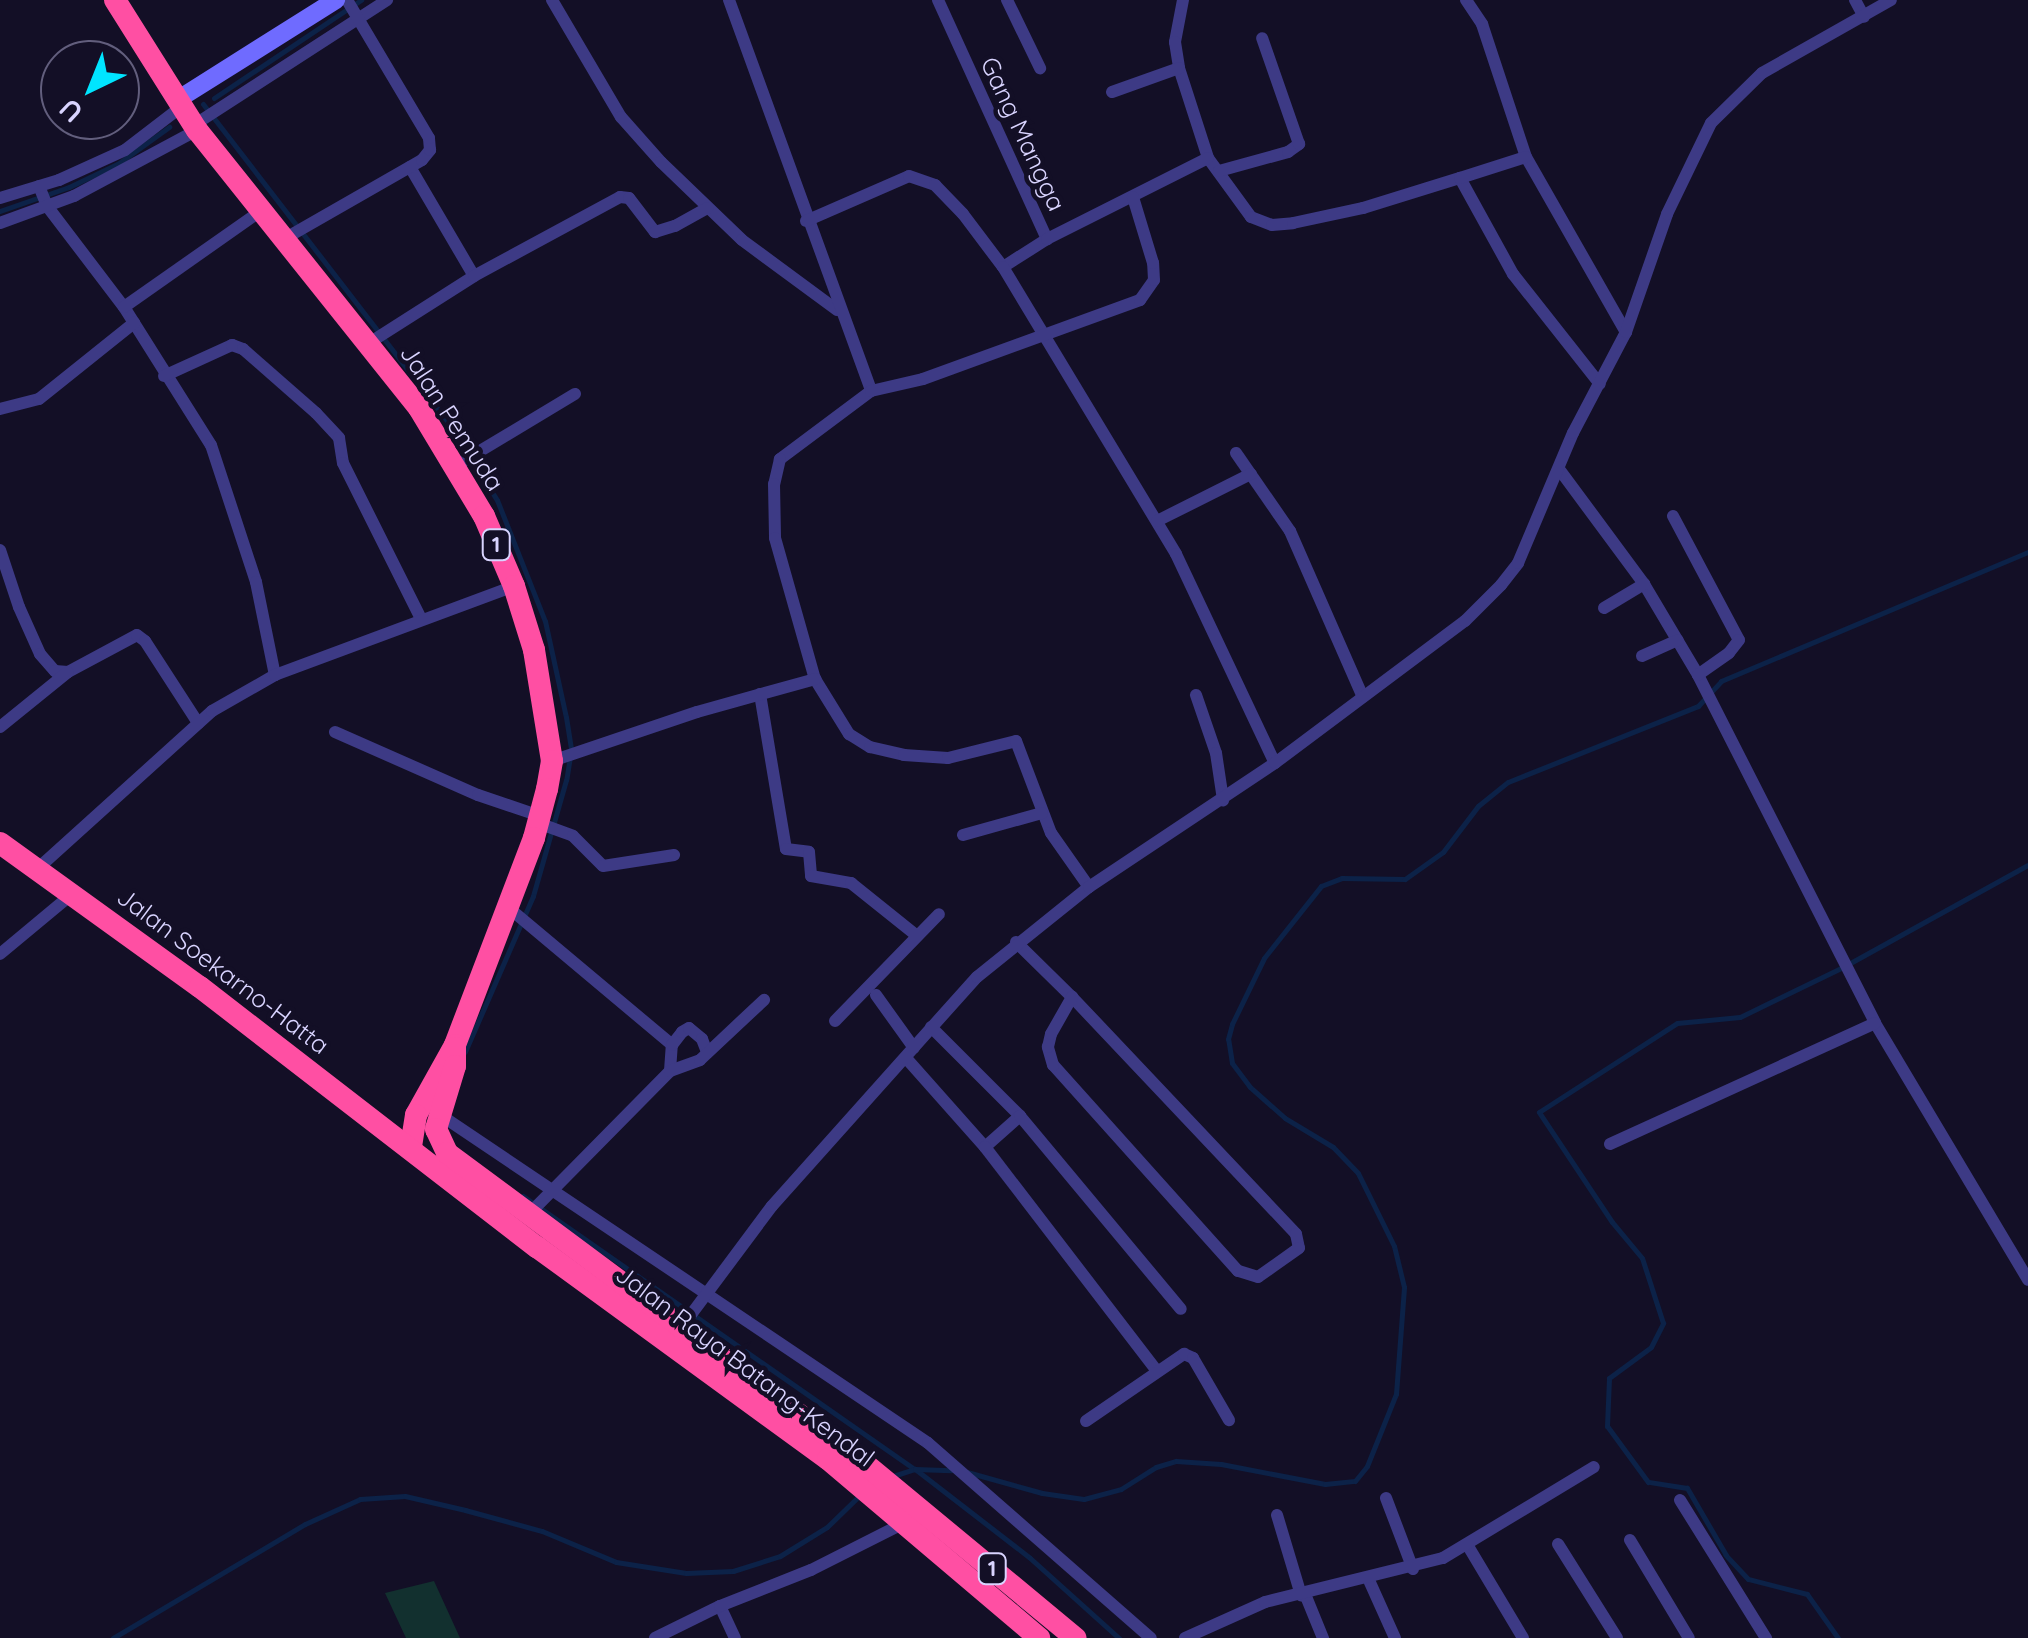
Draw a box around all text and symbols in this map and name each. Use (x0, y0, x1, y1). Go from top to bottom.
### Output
north arrow (40, 40, 140, 140)
street label: Gang Mangga (974, 52, 1072, 216)
text: U (51, 91, 90, 130)
street label: Jalan Pemuda (394, 339, 510, 497)
road number: 1 (481, 528, 511, 562)
street label: Jalan Soekarno-Hatta (111, 882, 335, 1060)
street label: Jalan Raya Batang-Kendal (610, 1259, 880, 1473)
road number: 1 (977, 1552, 1007, 1586)

